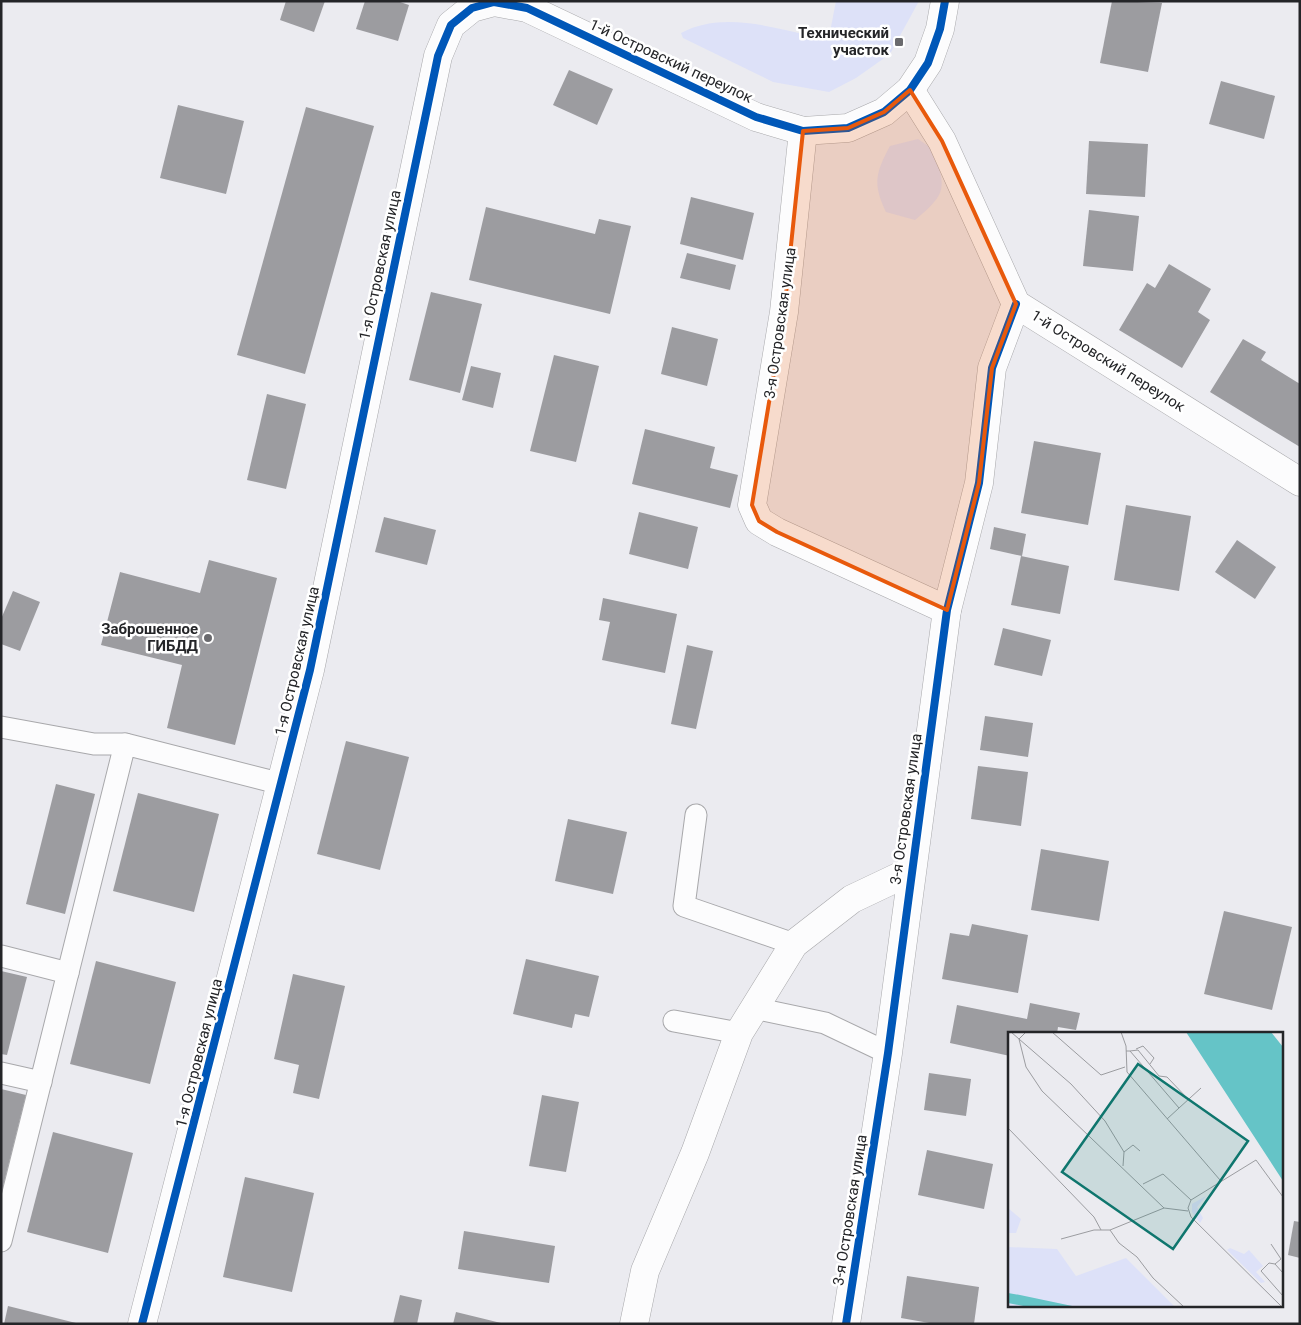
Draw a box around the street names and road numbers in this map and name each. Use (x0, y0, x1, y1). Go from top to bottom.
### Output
street label: 1-й Островский переулок (587, 15, 755, 107)
street label: 1-я Островская улица (355, 188, 405, 342)
street label: 3-я Островская улица (760, 246, 800, 400)
street label: 1-й Островский переулок (1028, 306, 1188, 416)
street label: 1-я Островская улица (271, 585, 323, 737)
street label: 3-я Островская улица (886, 732, 926, 886)
street label: 1-я Островская улица (172, 977, 226, 1129)
street label: 3-я Островская улица (829, 1133, 871, 1287)

